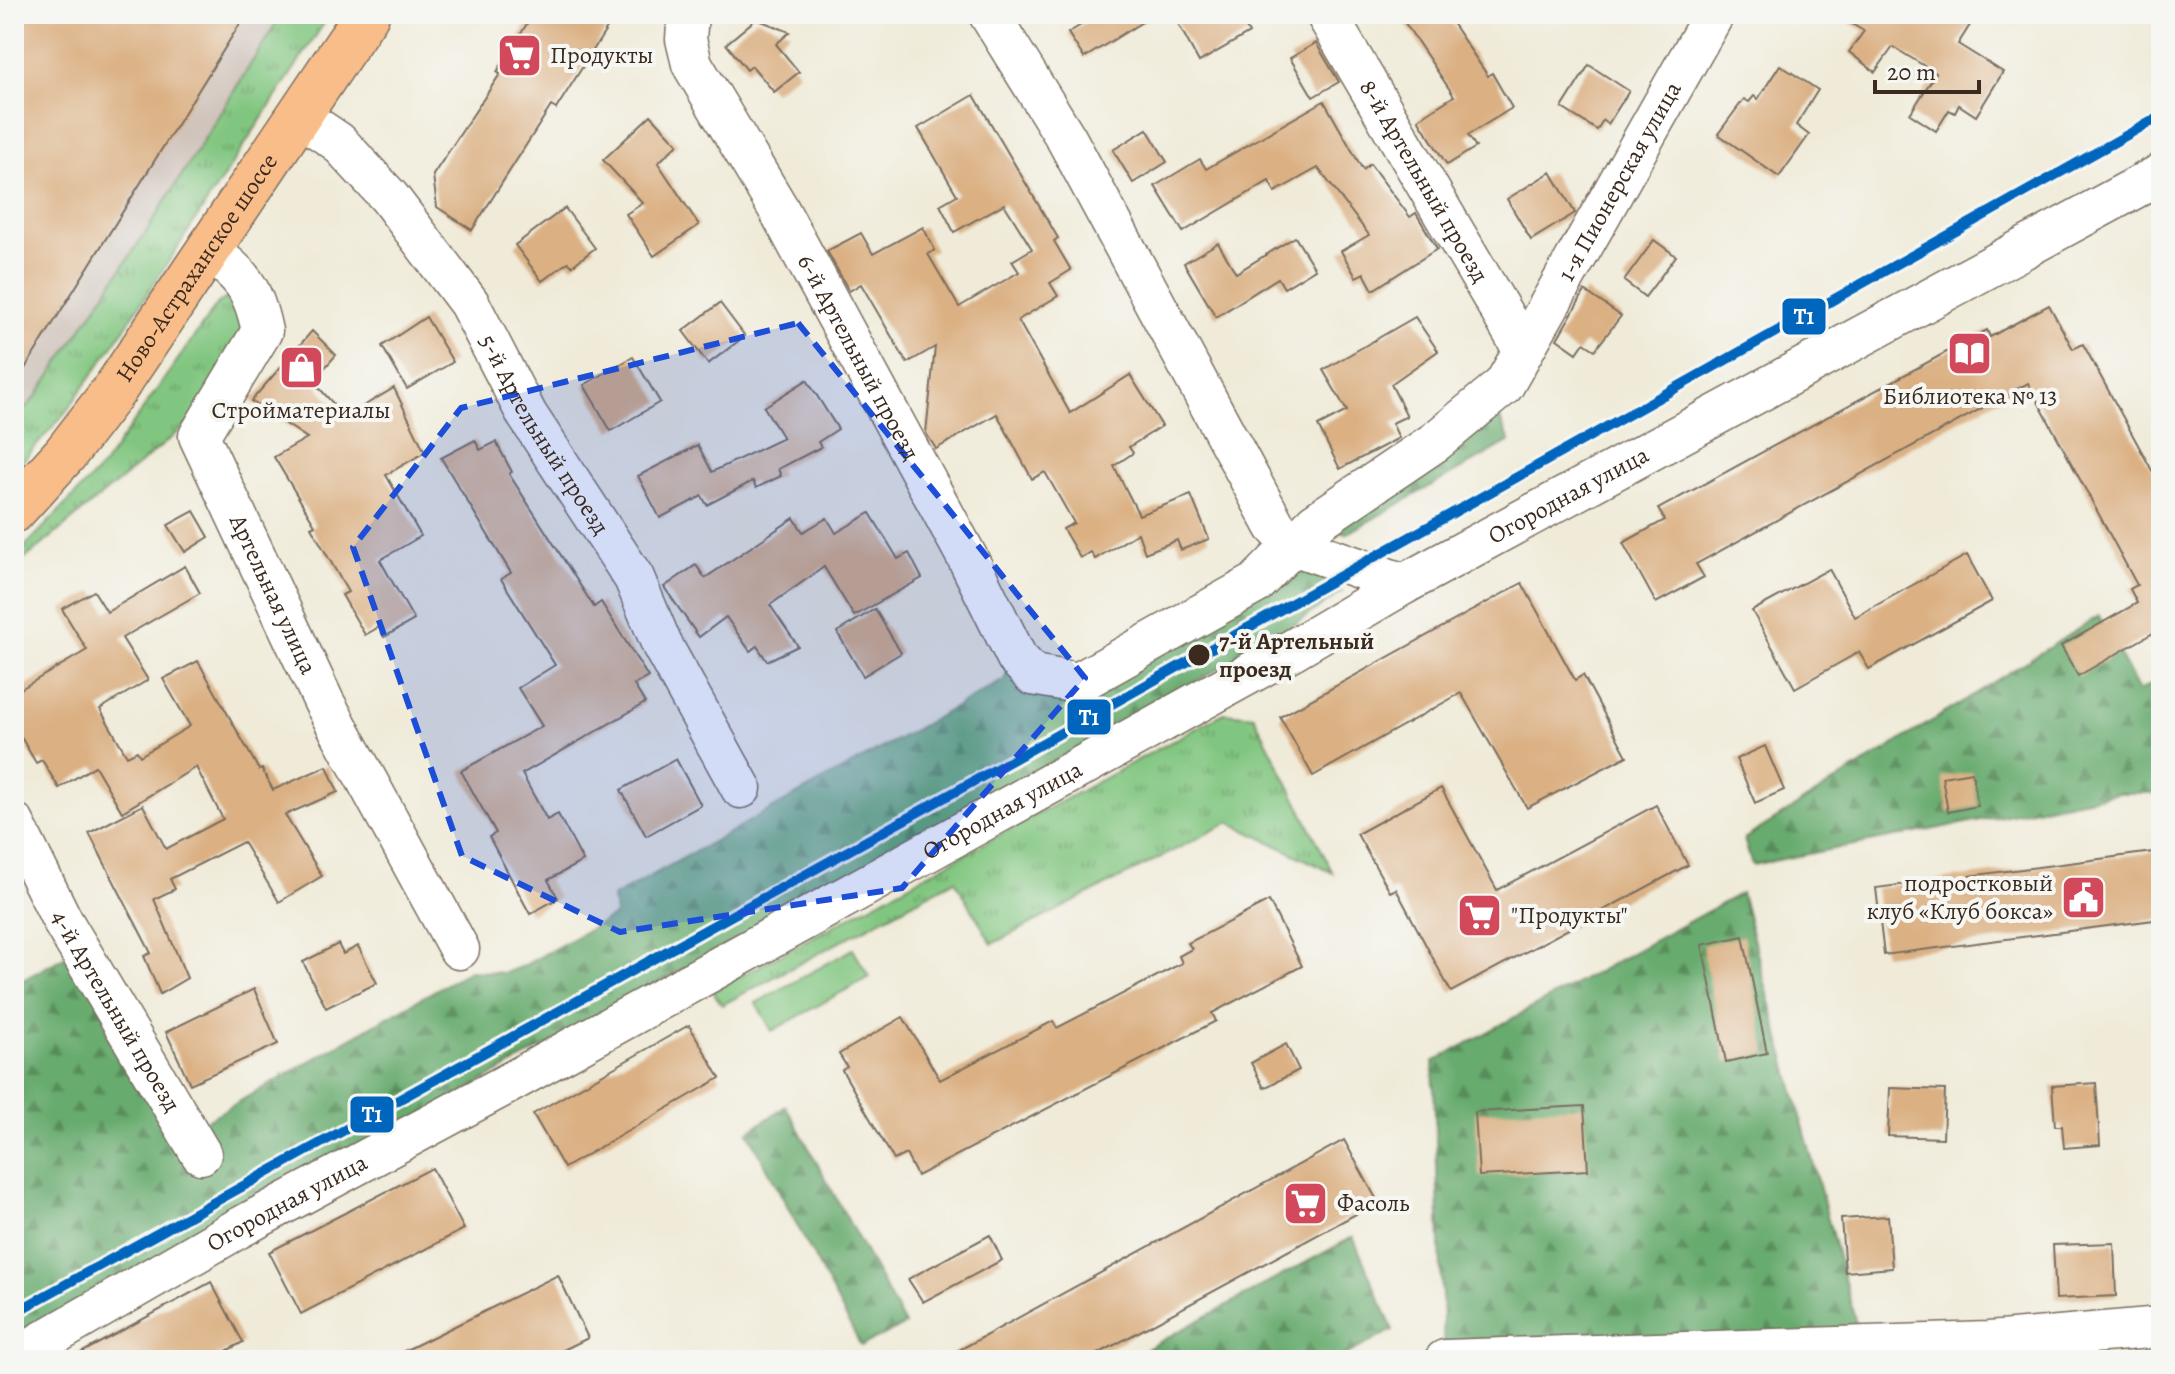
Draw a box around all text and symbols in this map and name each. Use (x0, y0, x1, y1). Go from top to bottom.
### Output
supermarket icon: Продукты (495, 31, 543, 79)
place label: Продукты (550, 39, 654, 71)
scale bar (1875, 44, 1979, 94)
text: 20 m (1887, 56, 1936, 88)
street label: 8-й Артельный проезд (1352, 74, 1496, 289)
street label: 1-я Пионерская улица (1550, 75, 1689, 287)
street label: Ново-Астраханское шоссе (108, 147, 285, 388)
street label: 6-й Артельный проезд (790, 248, 927, 466)
line badge: T1 (1781, 297, 1827, 336)
text: T1 (1794, 302, 1814, 332)
street label: 5-й Артельный проезд (472, 329, 617, 541)
library icon: Библиотека № 13 (1946, 330, 1994, 378)
shop icon: Стройматериалы (277, 344, 325, 392)
place label: Библиотека № 13 (1883, 380, 2057, 412)
place label: Стройматериалы (212, 394, 390, 426)
street label: Огородная улица (1482, 439, 1654, 551)
street label: Артельная улица (222, 508, 325, 679)
place label: 7-й Артельный проезд (1219, 625, 1374, 685)
marker: 7-й Артельный проезд (1186, 642, 1212, 668)
line badge: T1 (1066, 698, 1112, 736)
text: T1 (1079, 703, 1099, 733)
street label: Огородная улица (917, 753, 1088, 867)
place label: подростковый клуб «Клуб бокса» (1866, 867, 2053, 927)
public building icon: подростковый клуб «Клуб бокса» (2060, 873, 2108, 921)
supermarket icon: "Продукты" (1456, 891, 1504, 939)
place label: "Продукты" (1511, 899, 1628, 931)
street label: 4-й Артельный проезд (44, 905, 188, 1118)
line badge: T1 (349, 1095, 395, 1134)
text: T1 (362, 1100, 382, 1130)
street label: Огородная улица (201, 1146, 373, 1259)
supermarket icon: Фасоль (1282, 1179, 1330, 1227)
place label: Фасоль (1337, 1187, 1410, 1219)

